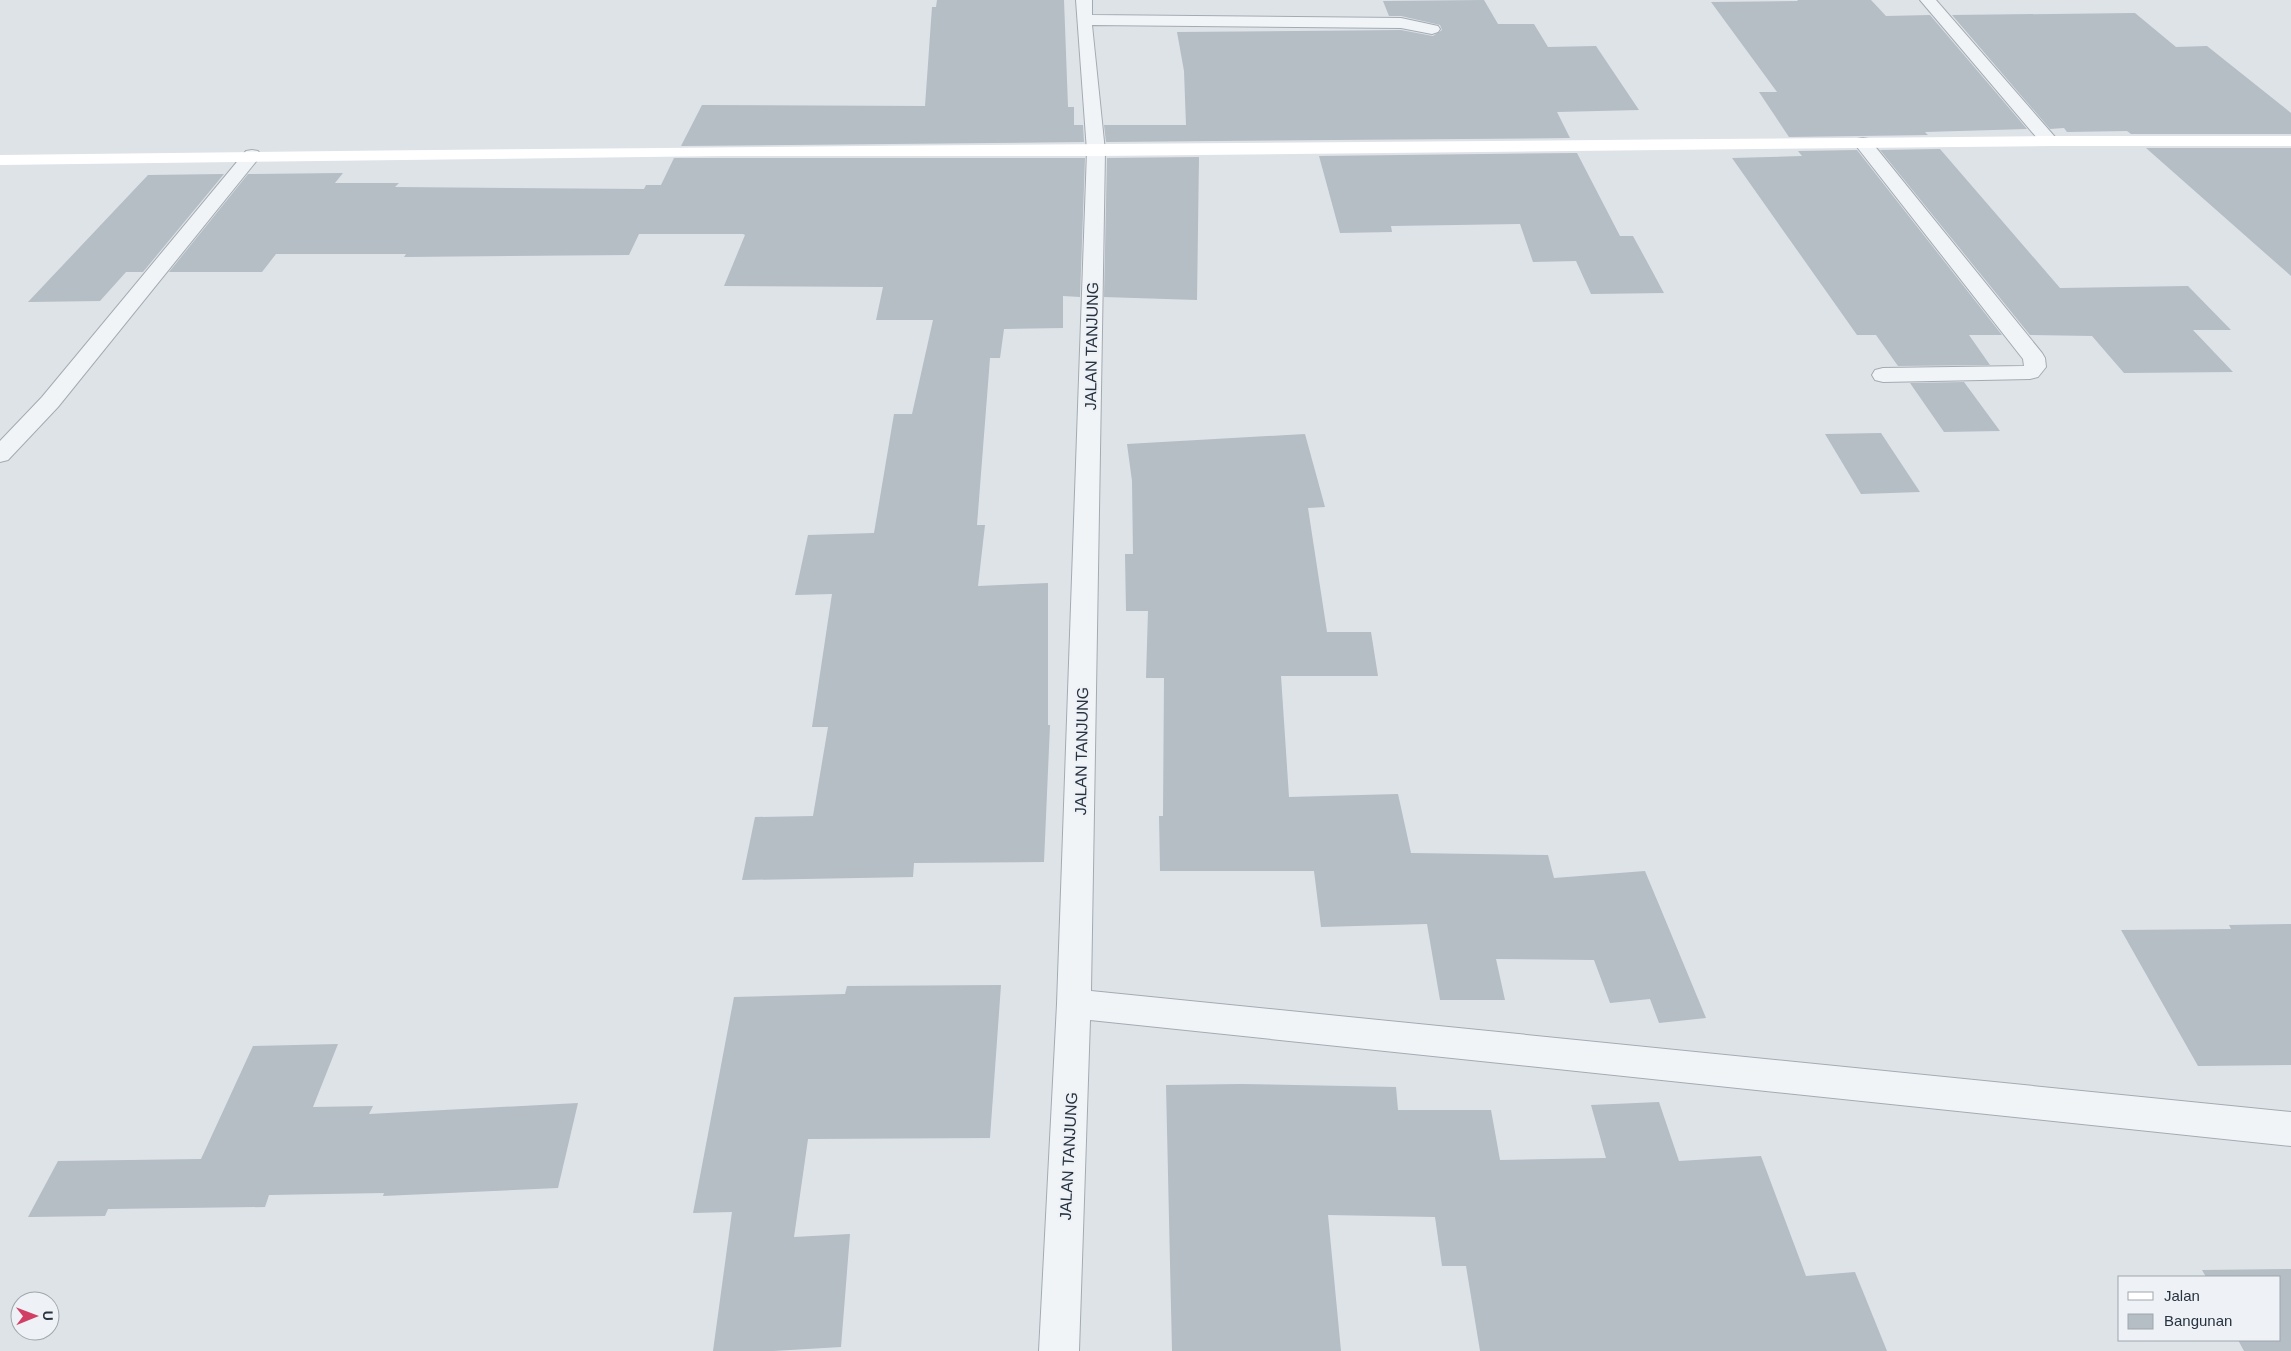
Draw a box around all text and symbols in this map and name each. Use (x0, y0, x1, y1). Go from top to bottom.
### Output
street label: JALAN TANJUNG (1082, 282, 1101, 410)
street label: JALAN TANJUNG (1072, 687, 1091, 815)
street label: JALAN TANJUNG (1057, 1092, 1080, 1221)
legend (2118, 1276, 2281, 1341)
text: Jalan (2164, 1287, 2200, 1304)
north arrow (10, 1291, 60, 1341)
text: U (40, 1311, 56, 1321)
text: Bangunan (2164, 1312, 2232, 1329)

